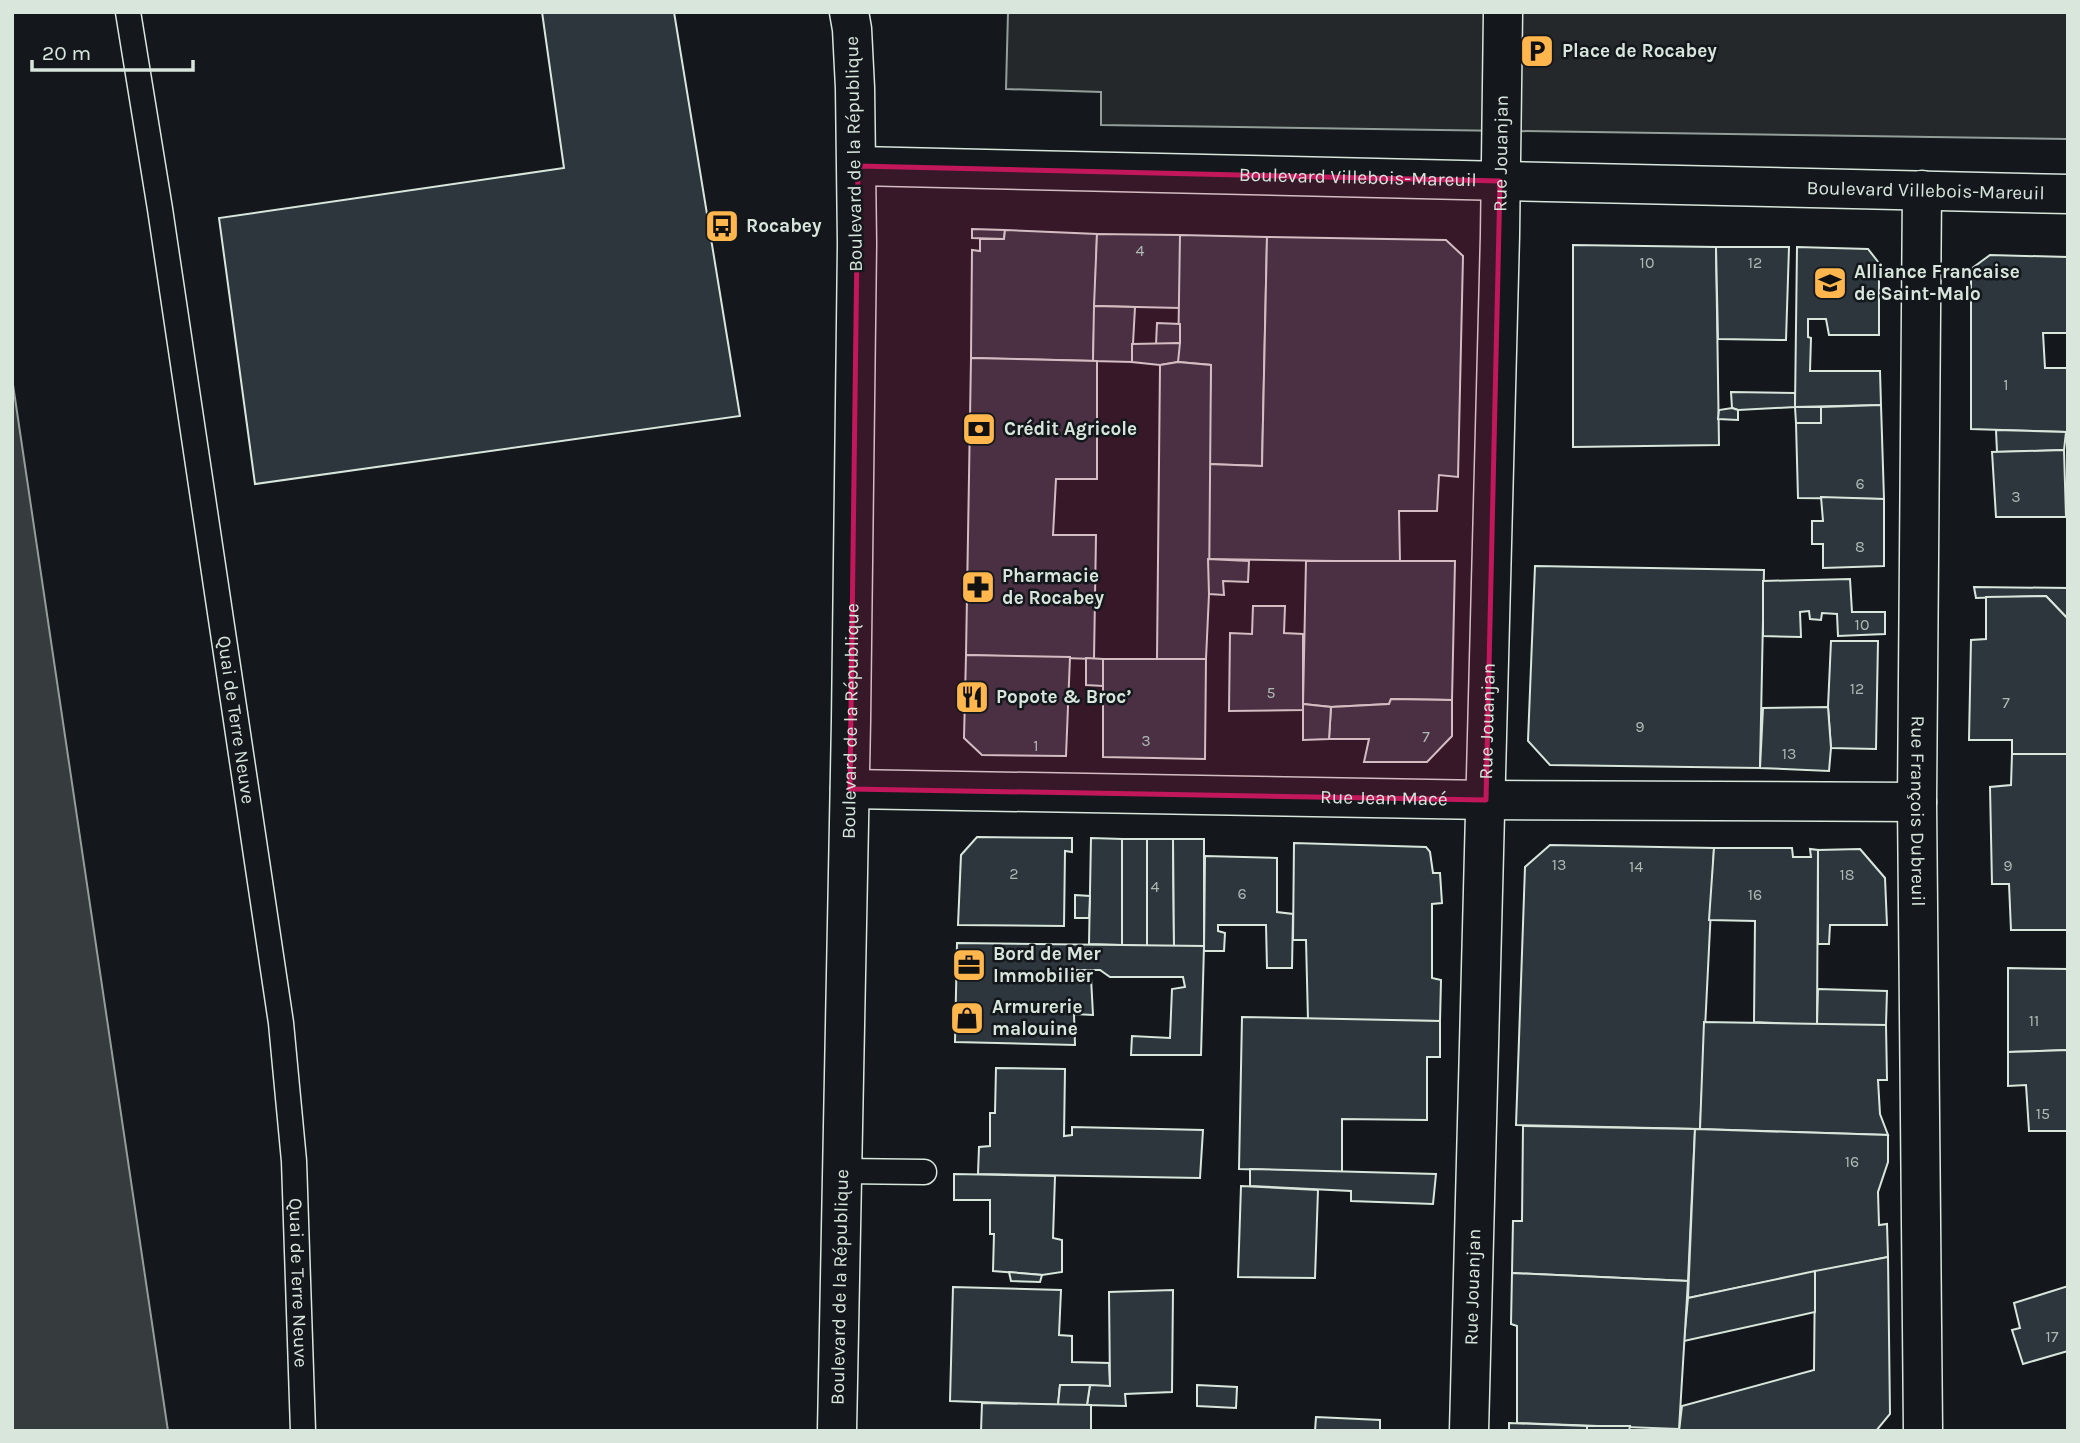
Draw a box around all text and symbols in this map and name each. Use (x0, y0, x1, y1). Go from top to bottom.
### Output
scale bar (32, 28, 192, 72)
parking icon: Place de Rocabey (1518, 32, 1556, 70)
street label: Boulevard de la République (841, 36, 867, 272)
place label: Place de Rocabey (1562, 40, 1717, 62)
text: 20 m (42, 41, 91, 65)
street label: Rue Jouanjan (1489, 95, 1513, 212)
street label: Boulevard Villebois-Mareuil (1239, 164, 1477, 191)
street label: Boulevard Villebois-Mareuil (1807, 177, 2045, 204)
bus stop icon: Rocabey (703, 207, 741, 245)
place label: Rocabey (746, 215, 822, 237)
house number: 4 (1136, 241, 1145, 260)
house number: 10 (1640, 253, 1654, 272)
house number: 12 (1748, 253, 1762, 272)
place label: Alliance Francaise de Saint-Malo (1854, 261, 2020, 305)
school or university icon: Alliance Francaise de Saint-Malo (1811, 264, 1849, 302)
house number: 1 (2003, 375, 2009, 394)
bank icon: Crédit Agricole (960, 410, 998, 448)
place label: Crédit Agricole (1004, 418, 1137, 440)
house number: 6 (1855, 474, 1865, 493)
house number: 3 (2011, 487, 2021, 506)
house number: 8 (1855, 537, 1865, 556)
place label: Pharmacie de Rocabey (1002, 565, 1104, 609)
pharmacy icon: Pharmacie de Rocabey (959, 568, 997, 606)
street label: Boulevard de la République (838, 603, 863, 839)
house number: 10 (1855, 615, 1869, 634)
street label: Quai de Terre Neuve (213, 634, 259, 805)
street label: Rue Jouanjan (1475, 663, 1500, 780)
restaurant icon: Popote & Broc’ (953, 678, 991, 716)
house number: 12 (1850, 679, 1864, 698)
house number: 5 (1266, 683, 1276, 702)
place label: Popote & Broc’ (996, 686, 1131, 708)
house number: 7 (2002, 693, 2010, 712)
street label: Rue François Dubreuil (1906, 715, 1929, 907)
house number: 9 (1635, 717, 1645, 736)
house number: 7 (1422, 727, 1430, 746)
house number: 3 (1141, 731, 1151, 750)
house number: 1 (1033, 736, 1039, 755)
house number: 13 (1782, 744, 1796, 763)
street label: Rue Jean Macé (1320, 786, 1448, 810)
house number: 13 (1552, 855, 1566, 874)
house number: 9 (2003, 856, 2013, 875)
house number: 14 (1629, 857, 1643, 876)
house number: 2 (1009, 864, 1019, 883)
house number: 18 (1839, 865, 1855, 884)
house number: 4 (1151, 877, 1160, 896)
house number: 6 (1237, 884, 1247, 903)
house number: 16 (1748, 885, 1762, 904)
place label: Bord de Mer Immobilier (993, 943, 1101, 987)
office icon: Bord de Mer Immobilier (950, 946, 988, 984)
place label: Armurerie malouine (992, 996, 1083, 1040)
shop icon: Armurerie malouine (948, 999, 986, 1037)
house number: 11 (2029, 1011, 2039, 1030)
house number: 15 (2036, 1104, 2050, 1123)
house number: 16 (1845, 1152, 1859, 1171)
street label: Boulevard de la République (827, 1169, 853, 1405)
street label: Quai de Terre Neuve (284, 1198, 312, 1368)
street label: Rue Jouanjan (1460, 1228, 1485, 1346)
house number: 17 (2046, 1327, 2059, 1346)

